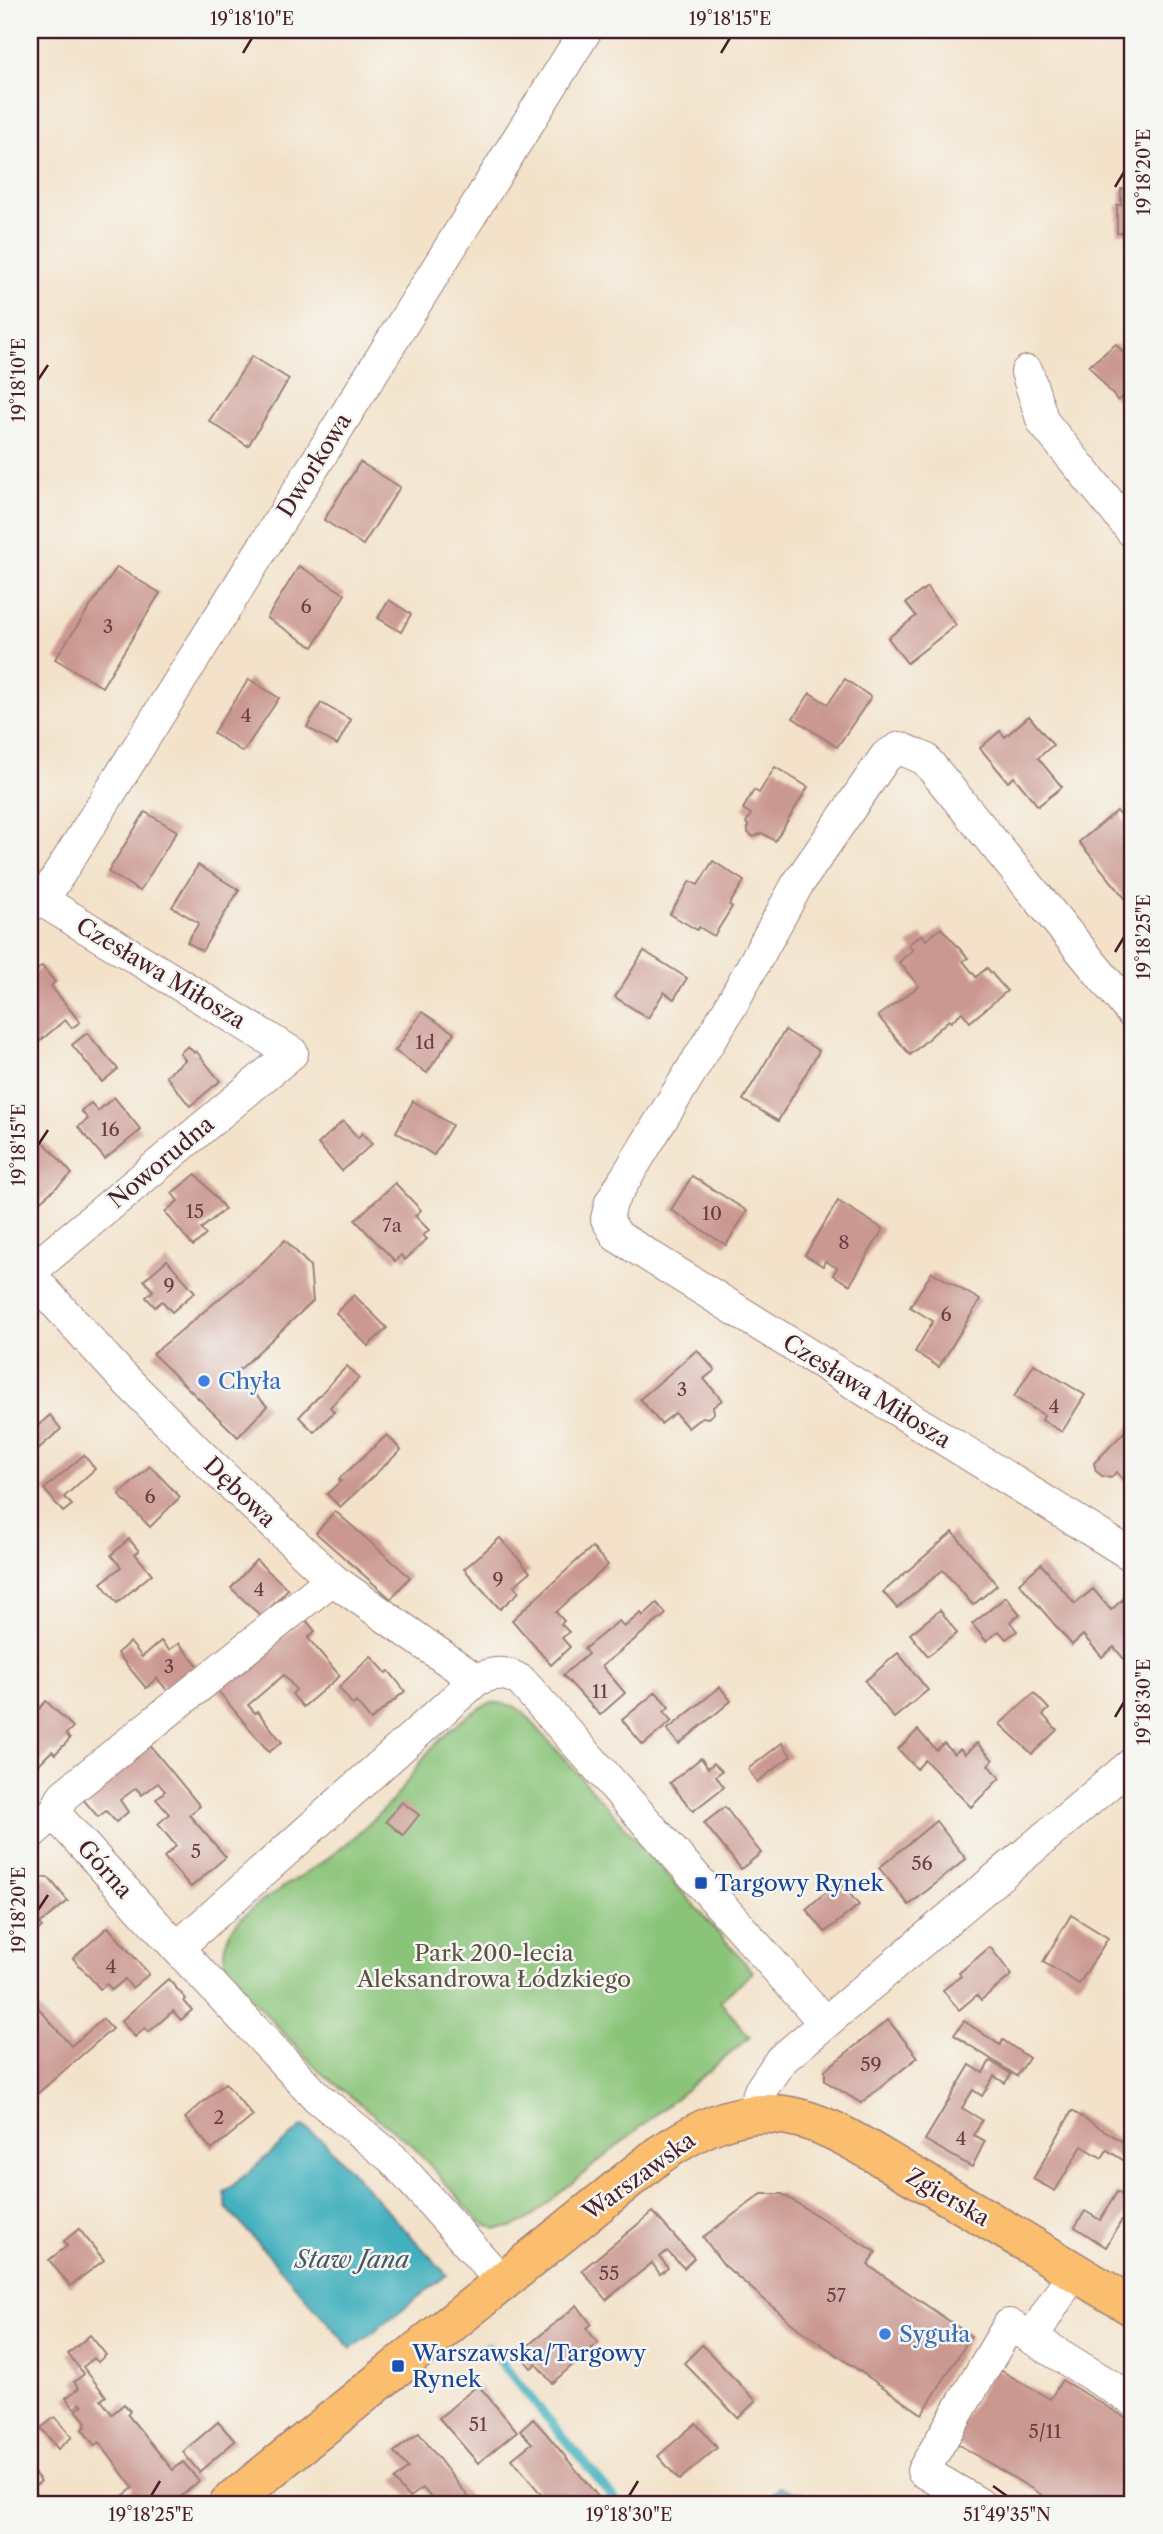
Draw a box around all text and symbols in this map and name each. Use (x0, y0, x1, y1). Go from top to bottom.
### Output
text: 19°18'10"E (210, 8, 294, 30)
text: 19°18'15"E (689, 8, 771, 30)
text: 19°18'20"E (1133, 128, 1155, 216)
text: 19°18'10"E (8, 338, 30, 422)
street label: Dworkowa (271, 407, 357, 522)
house number: 6 (300, 595, 312, 618)
house number: 3 (103, 615, 113, 638)
house number: 4 (241, 704, 252, 727)
text: 19°18'25"E (1133, 894, 1155, 980)
street label: Czesława Miłosza (71, 911, 252, 1035)
house number: 1d (415, 1031, 435, 1054)
text: 19°18'15"E (8, 1104, 30, 1186)
street label: Noworudna (103, 1109, 220, 1214)
house number: 16 (100, 1118, 120, 1141)
house number: 15 (186, 1200, 204, 1223)
house number: 10 (702, 1202, 722, 1225)
house number: 7a (382, 1214, 402, 1237)
house number: 8 (838, 1231, 850, 1254)
house number: 9 (163, 1274, 175, 1297)
house number: 6 (940, 1303, 952, 1326)
street label: Czesława Miłosza (778, 1328, 957, 1454)
place label: Chyła (218, 1367, 282, 1395)
marker: Chyła (196, 1373, 212, 1389)
house number: 3 (677, 1378, 687, 1401)
house number: 4 (1049, 1395, 1060, 1418)
street label: Dębowa (198, 1451, 282, 1534)
house number: 6 (144, 1485, 156, 1508)
house number: 9 (492, 1568, 504, 1591)
house number: 4 (254, 1578, 265, 1601)
house number: 3 (164, 1655, 174, 1678)
text: 19°18'30"E (1133, 1659, 1155, 1745)
house number: 11 (592, 1680, 608, 1703)
street label: Górna (72, 1834, 139, 1905)
house number: 5 (191, 1840, 201, 1863)
house number: 56 (911, 1852, 933, 1875)
text: 19°18'20"E (8, 1866, 30, 1954)
place label: Targowy Rynek (715, 1869, 886, 1897)
marker: Targowy Rynek (693, 1875, 709, 1891)
park label: Park 200-lecia Aleksandrowa Łódzkiego (356, 1939, 631, 1993)
house number: 4 (106, 1955, 117, 1978)
house number: 59 (860, 2053, 882, 2076)
house number: 2 (214, 2106, 225, 2129)
street label: Warszawska (577, 2125, 701, 2227)
house number: 4 (956, 2127, 967, 2150)
street label: Zgierska (901, 2162, 996, 2233)
water label: Staw Jana (293, 2245, 409, 2274)
house number: 55 (599, 2262, 619, 2285)
house number: 57 (826, 2284, 846, 2307)
place label: Syguła (899, 2320, 971, 2348)
marker: Syguła (877, 2326, 893, 2342)
place label: Warszawska/Targowy Rynek (411, 2339, 646, 2393)
marker: Warszawska/Targowy Rynek (390, 2358, 406, 2374)
house number: 51 (469, 2413, 487, 2436)
house number: 5/11 (1029, 2420, 1061, 2443)
text: 19°18'25"E (108, 2504, 194, 2526)
text: 19°18'30"E (586, 2504, 672, 2526)
text: 51°49'35"N (963, 2504, 1051, 2526)

